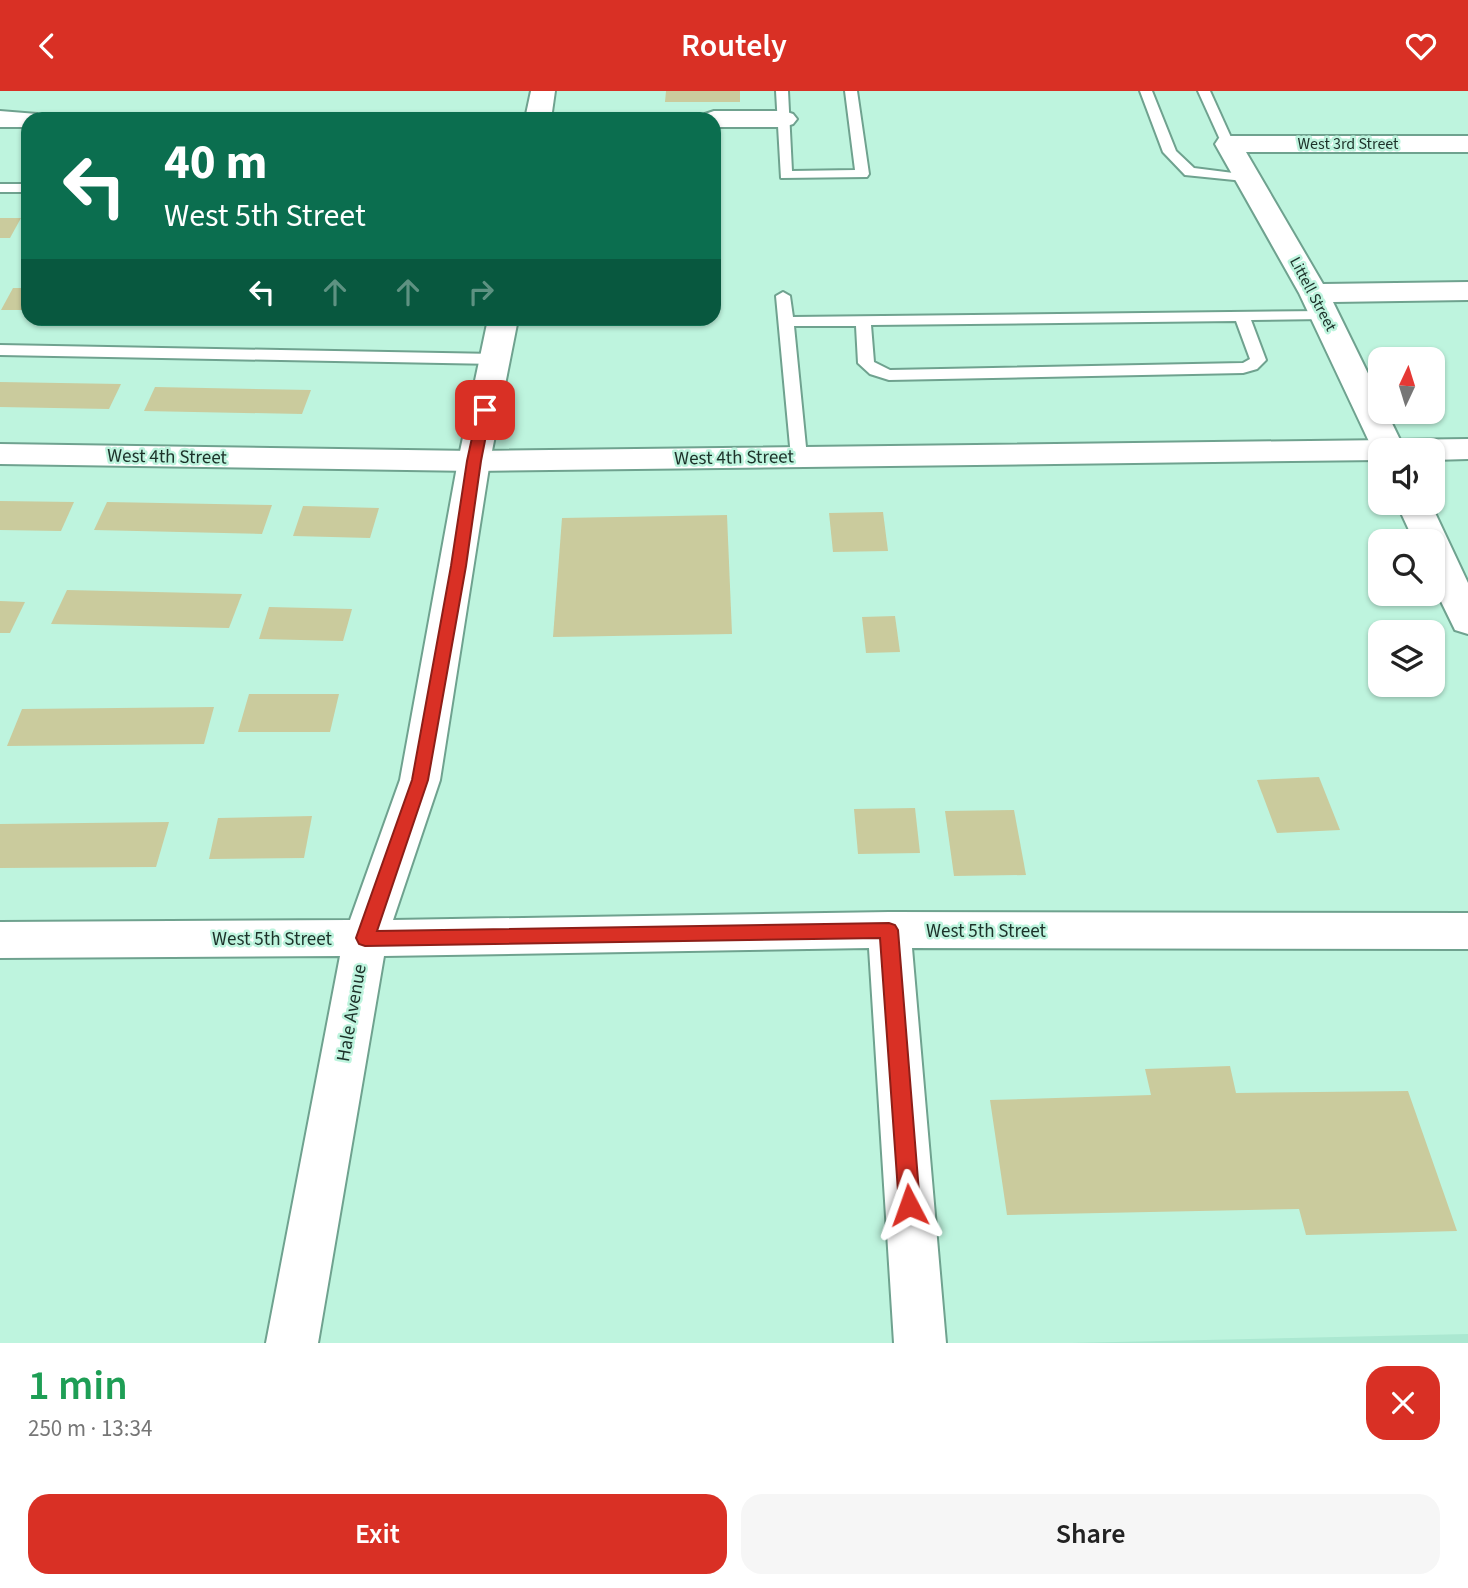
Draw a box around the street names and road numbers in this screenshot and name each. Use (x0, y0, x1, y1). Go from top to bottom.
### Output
street label: West 3rd Street (1297, 133, 1399, 155)
street label: Littell Street (1284, 253, 1342, 336)
street label: West 4th Street (107, 442, 228, 472)
street label: West 4th Street (674, 443, 795, 473)
street label: West 5th Street (926, 918, 1046, 945)
street label: West 5th Street (212, 926, 332, 953)
street label: Hale Avenue (330, 962, 374, 1064)

